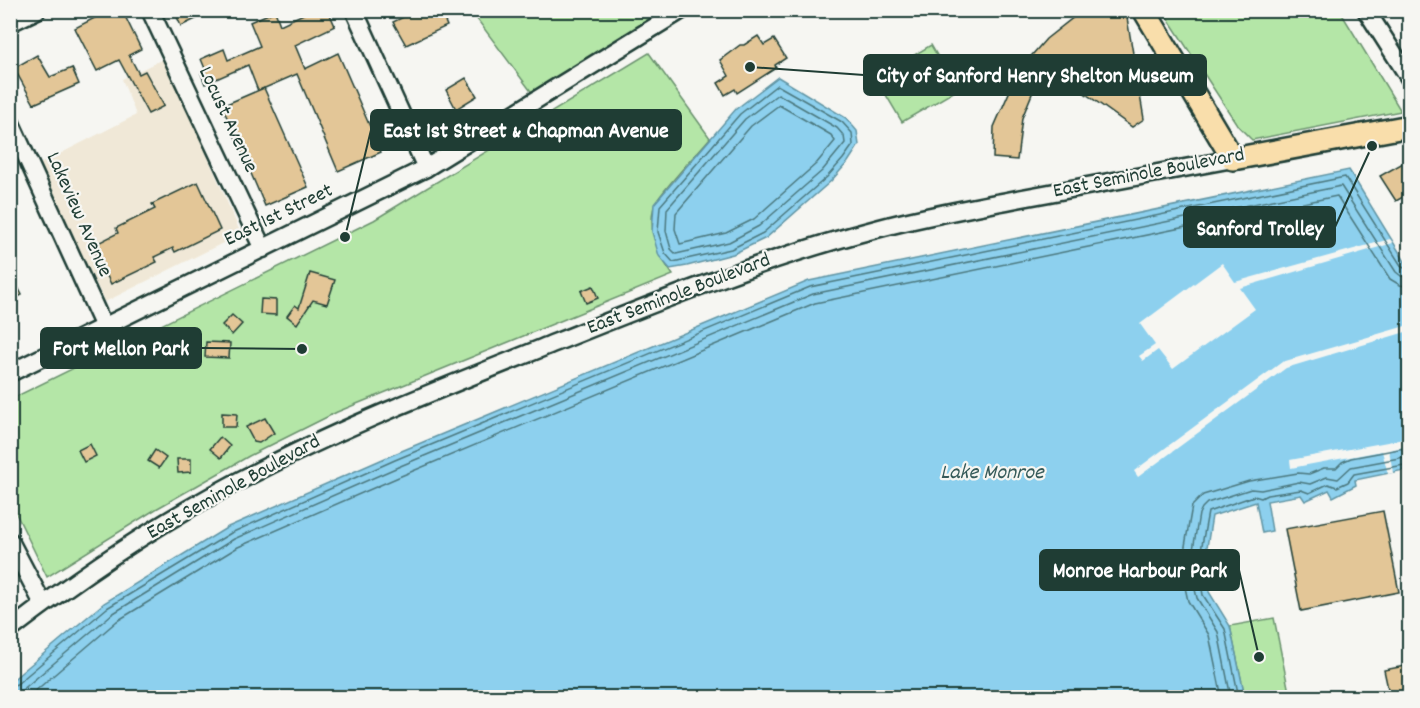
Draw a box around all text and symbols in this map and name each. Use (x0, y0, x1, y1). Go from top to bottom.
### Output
callout: City of Sanford Henry Shelton Museum (864, 55, 1206, 95)
street label: Locust Avenue (189, 62, 265, 178)
text: City of Sanford Henry Shelton Museum (876, 62, 1194, 93)
callout: East 1st Street & Chapman Avenue (371, 110, 681, 150)
text: East 1st Street & Chapman Avenue (383, 117, 669, 148)
street label: East Seminole Boulevard (1051, 141, 1247, 207)
street label: Lakeview Avenue (37, 148, 119, 282)
street label: East 1st Street (219, 177, 339, 255)
callout: Sanford Trolley (1184, 207, 1335, 247)
text: Sanford Trolley (1196, 215, 1325, 246)
street label: East Seminole Boulevard (583, 246, 775, 344)
callout: Fort Mellon Park (41, 328, 201, 368)
text: Fort Mellon Park (53, 335, 189, 366)
street label: East Seminole Boulevard (142, 428, 326, 548)
water label: Lake Monroe (940, 458, 1045, 489)
callout: Monroe Harbour Park (1040, 550, 1239, 590)
text: Monroe Harbour Park (1053, 557, 1227, 588)

